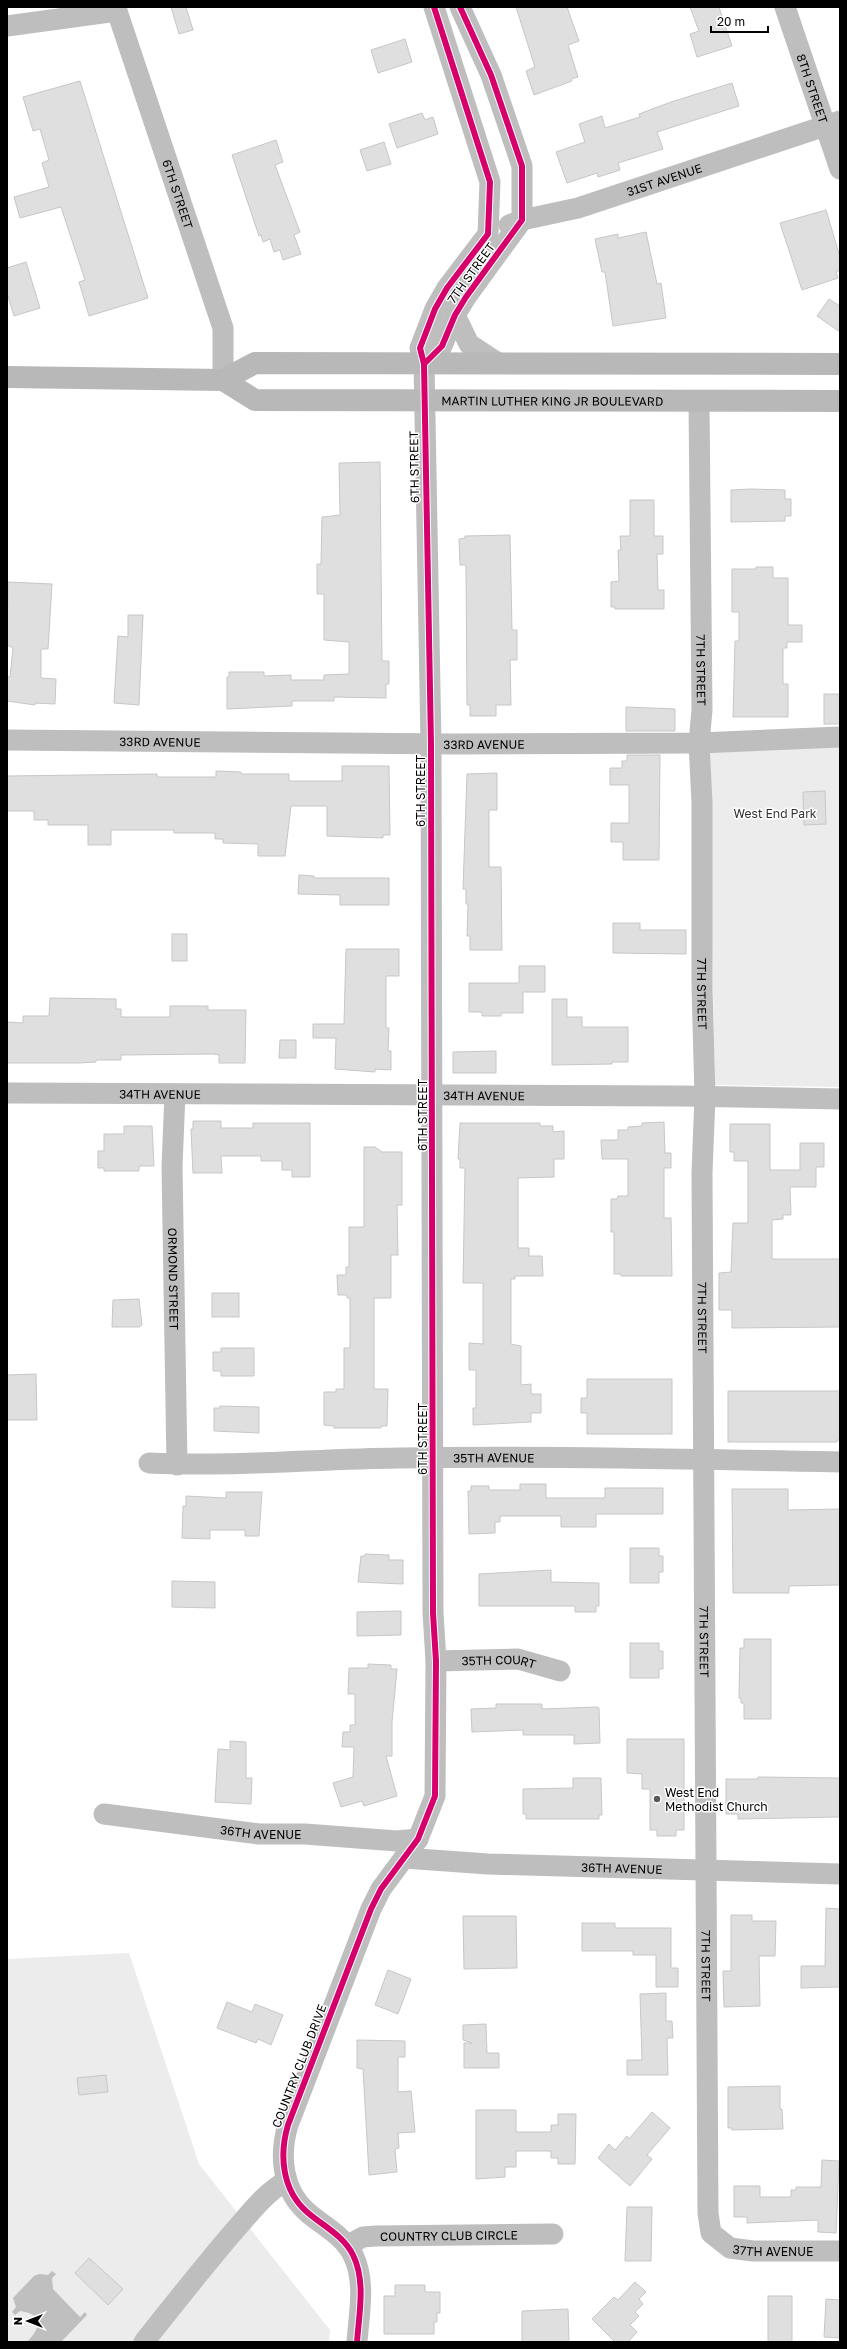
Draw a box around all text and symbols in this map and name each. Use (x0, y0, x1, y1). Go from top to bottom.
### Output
scale bar (711, 8, 768, 34)
text: 20 m (717, 14, 745, 29)
street label: 8TH STREET (794, 52, 832, 126)
street label: 6TH STREET (160, 157, 197, 231)
street label: 31ST AVENUE (625, 160, 704, 199)
street label: 7TH STREET (444, 239, 498, 306)
street label: MARTIN LUTHER KING JR BOULEVARD (441, 393, 663, 408)
street label: 6TH STREET (406, 430, 422, 503)
street label: 7TH STREET (694, 634, 709, 706)
street label: 33RD AVENUE (119, 734, 201, 749)
street label: 33RD AVENUE (443, 736, 525, 752)
street label: 6TH STREET (413, 754, 428, 827)
park label: West End Park (733, 806, 817, 821)
street label: 7TH STREET (695, 958, 711, 1030)
street label: 6TH STREET (415, 1078, 430, 1151)
street label: 34TH AVENUE (119, 1086, 201, 1101)
street label: 34TH AVENUE (443, 1087, 525, 1103)
street label: ORMOND STREET (166, 1228, 182, 1331)
street label: 7TH STREET (695, 1282, 711, 1354)
street label: 6TH STREET (415, 1402, 430, 1475)
street label: 35TH AVENUE (453, 1450, 534, 1465)
street label: 7TH STREET (697, 1606, 712, 1678)
street label: 35TH COURT (461, 1651, 538, 1671)
place label: West End Methodist Church (665, 1785, 768, 1814)
marker: West End Methodist Church (652, 1794, 662, 1804)
street label: 36TH AVENUE (219, 1822, 301, 1842)
street label: 36TH AVENUE (581, 1859, 663, 1876)
street label: 7TH STREET (699, 1930, 714, 2002)
street label: COUNTRY CLUB DRIVE (269, 2002, 329, 2130)
street label: COUNTRY CLUB CIRCLE (380, 2227, 518, 2243)
street label: 37TH AVENUE (732, 2241, 813, 2259)
north arrow (8, 2301, 48, 2341)
text: N (11, 2317, 24, 2325)

